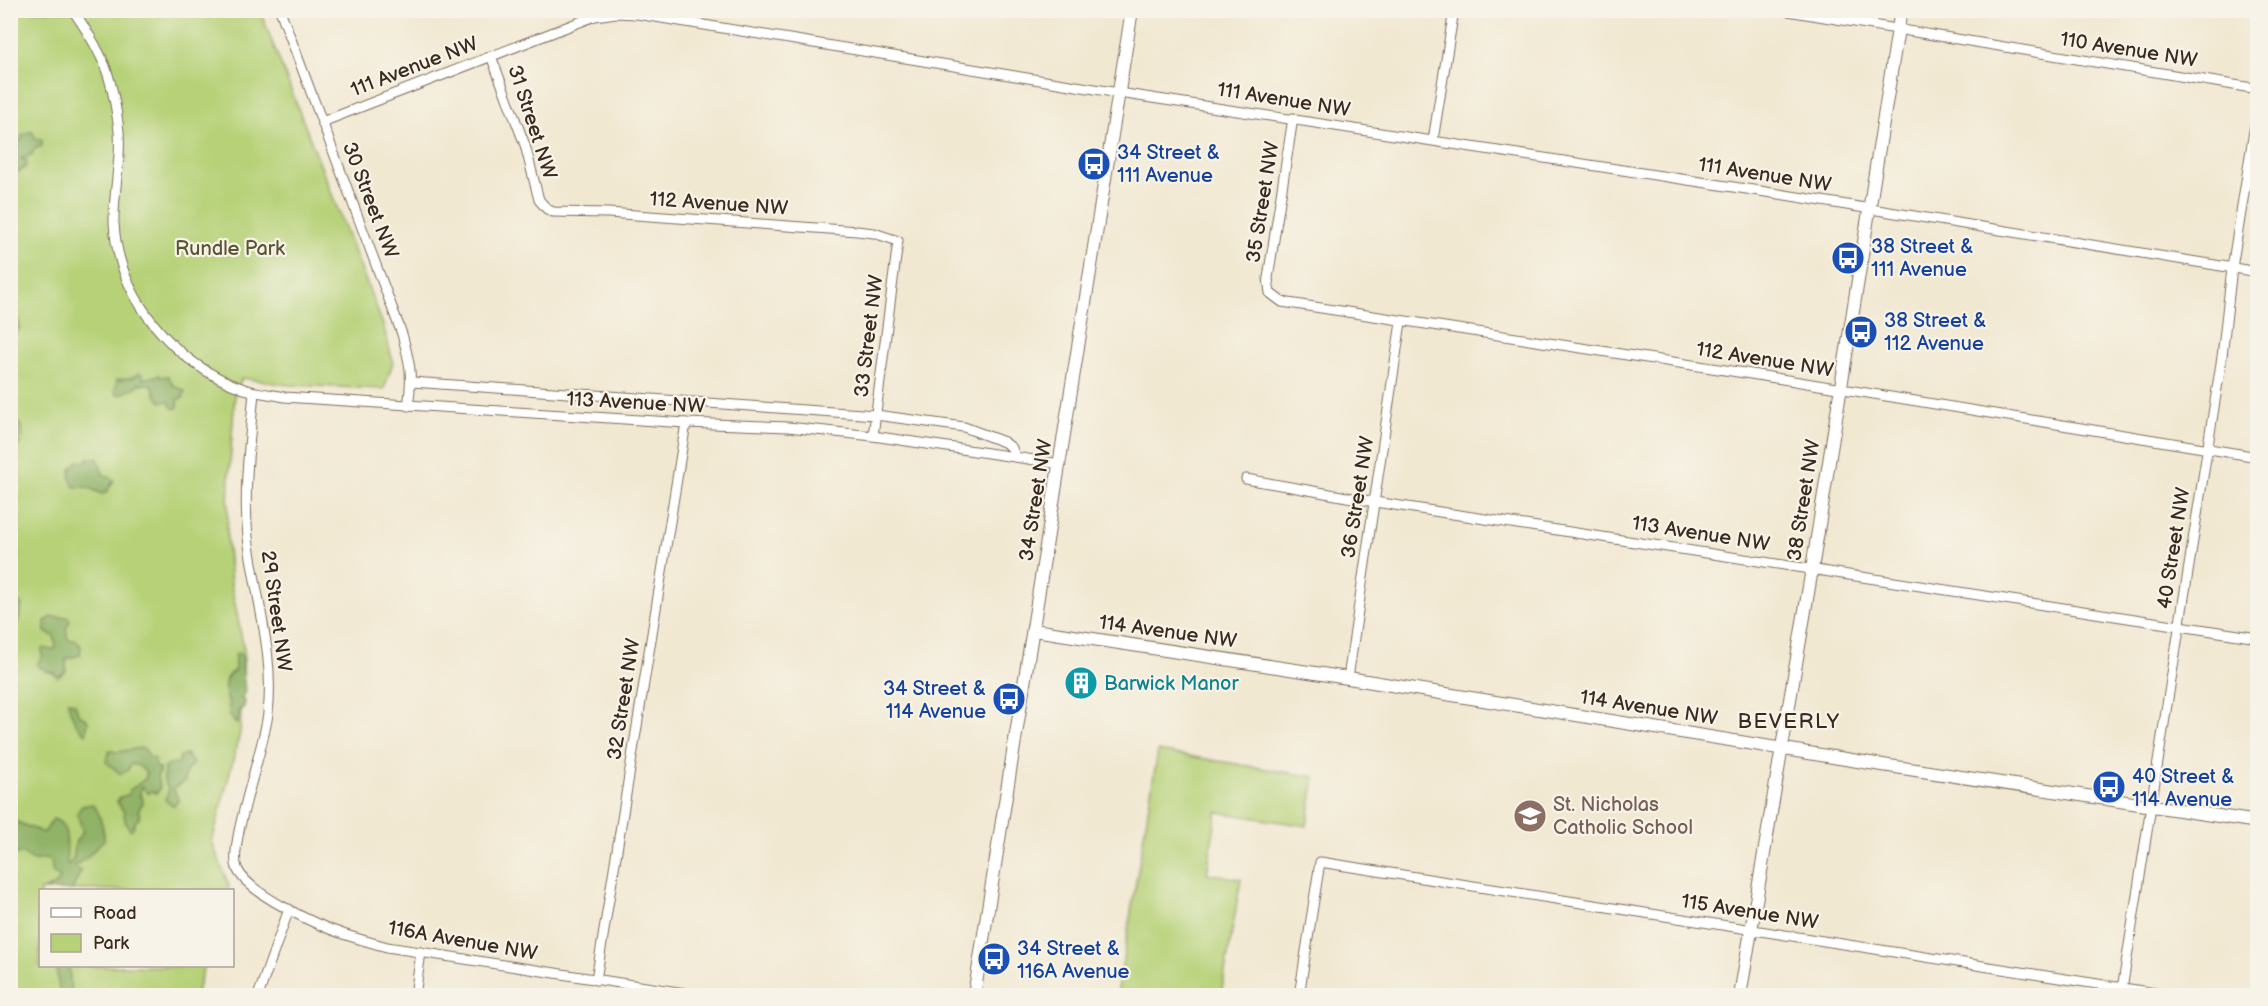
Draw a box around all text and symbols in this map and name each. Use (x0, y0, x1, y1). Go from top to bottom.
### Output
street label: 110 Avenue NW (2059, 27, 2199, 73)
street label: 111 Avenue NW (347, 32, 481, 102)
street label: 31 Street NW (502, 62, 562, 183)
street label: 111 Avenue NW (1215, 78, 1352, 122)
street label: 30 Street NW (337, 139, 403, 262)
street label: 35 Street NW (1242, 140, 1284, 265)
place label: 34 Street & 111 Avenue (1117, 141, 1220, 188)
bus stop icon: 34 Street & 111 Avenue (1076, 146, 1112, 182)
street label: 111 Avenue NW (1696, 153, 1833, 197)
street label: 112 Avenue NW (649, 187, 789, 221)
place label: 38 Street & 111 Avenue (1871, 235, 1974, 282)
park label: Rundle Park (175, 237, 285, 261)
bus stop icon: 38 Street & 111 Avenue (1830, 240, 1866, 276)
street label: 33 Street NW (850, 273, 888, 399)
place label: 38 Street & 112 Avenue (1884, 309, 1987, 356)
bus stop icon: 38 Street & 112 Avenue (1843, 314, 1879, 350)
street label: 112 Avenue NW (1694, 337, 1835, 383)
street label: 113 Avenue NW (566, 387, 706, 419)
street label: 36 Street NW (1336, 434, 1379, 560)
street label: 34 Street NW (1014, 437, 1057, 563)
street label: 38 Street NW (1783, 438, 1825, 563)
street label: 40 Street NW (2153, 486, 2195, 611)
street label: 113 Avenue NW (1630, 511, 1771, 557)
street label: 29 Street NW (256, 549, 296, 673)
street label: 114 Avenue NW (1097, 610, 1238, 654)
street label: 32 Street NW (603, 637, 645, 762)
building icon: Barwick Manor (1063, 665, 1099, 701)
place label: Barwick Manor (1104, 672, 1239, 696)
place label: 34 Street & 114 Avenue (883, 677, 986, 724)
bus stop icon: 34 Street & 114 Avenue (991, 681, 1027, 717)
street label: 114 Avenue NW (1578, 685, 1719, 731)
district label: BEVERLY (1738, 709, 1840, 734)
place label: 40 Street & 114 Avenue (2132, 765, 2235, 812)
bus stop icon: 40 Street & 114 Avenue (2091, 769, 2127, 805)
place label: St. Nicholas Catholic School (1553, 793, 1693, 840)
school or university icon: St. Nicholas Catholic School (1512, 798, 1548, 834)
legend (39, 889, 234, 967)
street label: 115 Avenue NW (1680, 889, 1820, 935)
text: Road (93, 903, 137, 924)
street label: 116A Avenue NW (386, 916, 539, 966)
text: Park (93, 933, 129, 954)
place label: 34 Street & 116A Avenue (1017, 937, 1130, 984)
bus stop icon: 34 Street & 116A Avenue (976, 941, 1012, 977)

